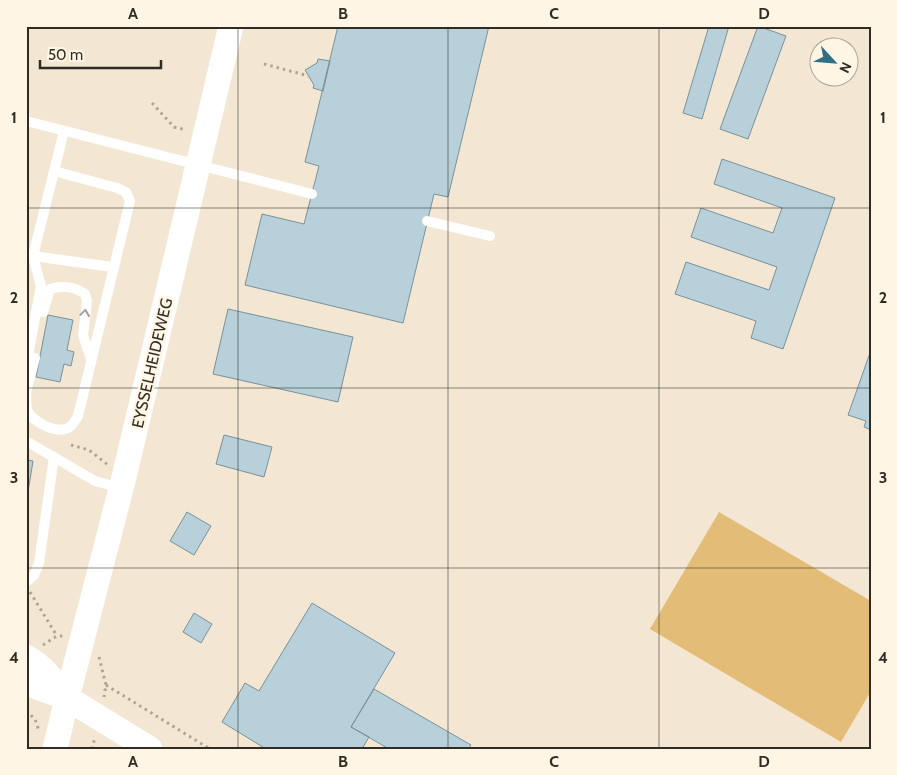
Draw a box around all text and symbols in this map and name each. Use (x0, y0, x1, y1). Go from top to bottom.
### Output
text: A (128, 4, 138, 23)
text: B (338, 4, 348, 23)
text: C (549, 4, 559, 23)
text: D (758, 4, 770, 23)
scale bar (40, 38, 161, 70)
north arrow (810, 38, 860, 88)
text: 50 m (48, 46, 83, 64)
text: N (835, 59, 856, 76)
text: 1 (11, 108, 17, 127)
text: 1 (880, 108, 886, 127)
text: 2 (10, 288, 18, 307)
text: 2 (879, 288, 887, 307)
street label: EYSSELHEIDEWEG (128, 296, 176, 430)
one-way arrow (80, 309, 90, 317)
text: 3 (10, 468, 18, 487)
text: 3 (879, 468, 887, 487)
text: 4 (9, 648, 19, 667)
text: 4 (878, 648, 888, 667)
text: A (128, 752, 138, 771)
text: B (338, 752, 348, 771)
text: C (549, 752, 559, 771)
text: D (758, 752, 770, 771)

